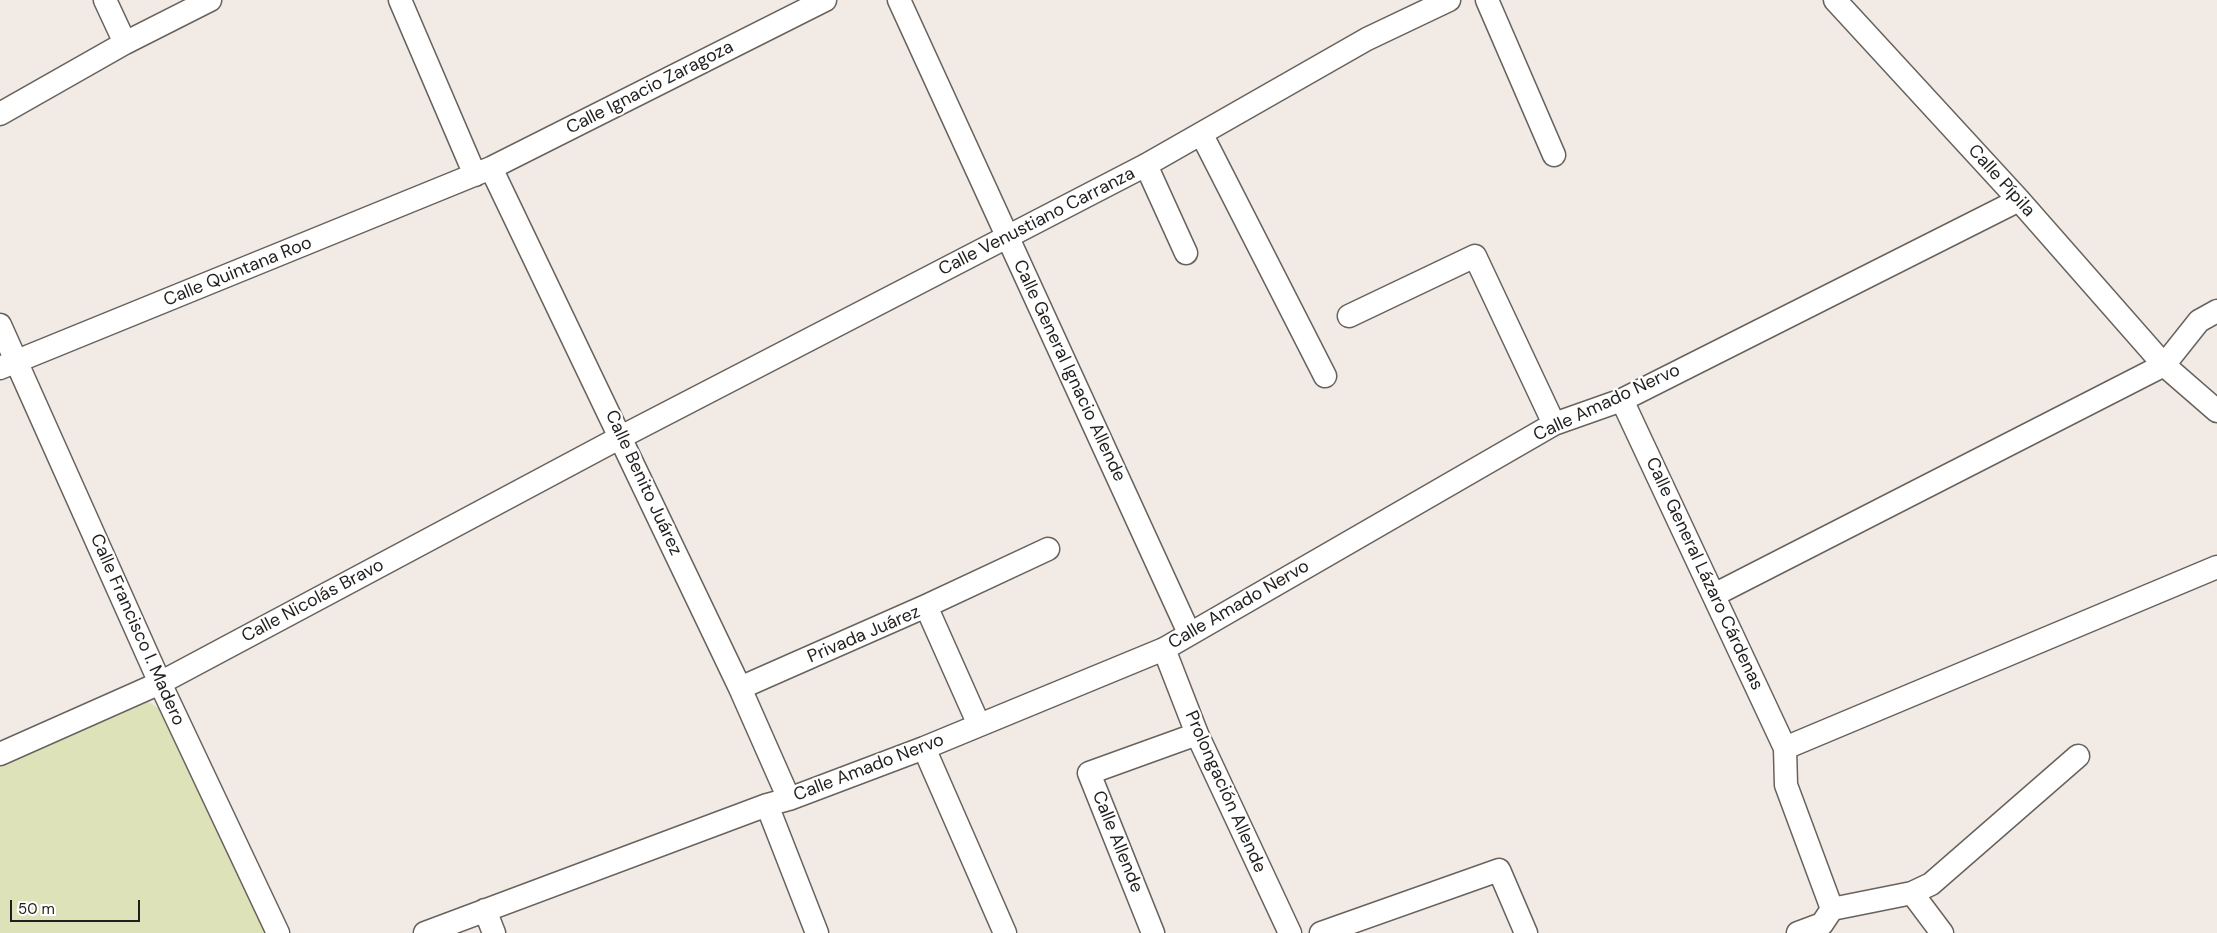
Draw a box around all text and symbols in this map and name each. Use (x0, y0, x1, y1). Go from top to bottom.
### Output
street label: Calle Ignacio Zaragoza (563, 36, 737, 140)
street label: Calle Pípila (1963, 140, 2039, 222)
street label: Calle Venustiano Carranza (935, 163, 1139, 281)
street label: Calle Quintana Roo (161, 232, 315, 312)
street label: Calle General Ignacio Allende (1008, 257, 1130, 485)
street label: Calle Amado Nervo (1530, 360, 1684, 446)
street label: Calle Benito Juárez (600, 407, 686, 559)
street label: Calle General Lázaro Cárdenas (1640, 454, 1768, 694)
street label: Calle Francisco I. Madero (85, 531, 189, 729)
street label: Calle Nicolás Bravo (238, 554, 388, 648)
street label: Calle Amado Nervo (1165, 556, 1313, 654)
street label: Privada Juárez (805, 602, 923, 668)
street label: Prolongación Allende (1180, 708, 1270, 876)
street label: Calle Amado Nervo (791, 729, 947, 807)
street label: Calle Allende (1087, 788, 1147, 896)
scale bar (12, 890, 142, 922)
text: 50 m (18, 899, 55, 919)

